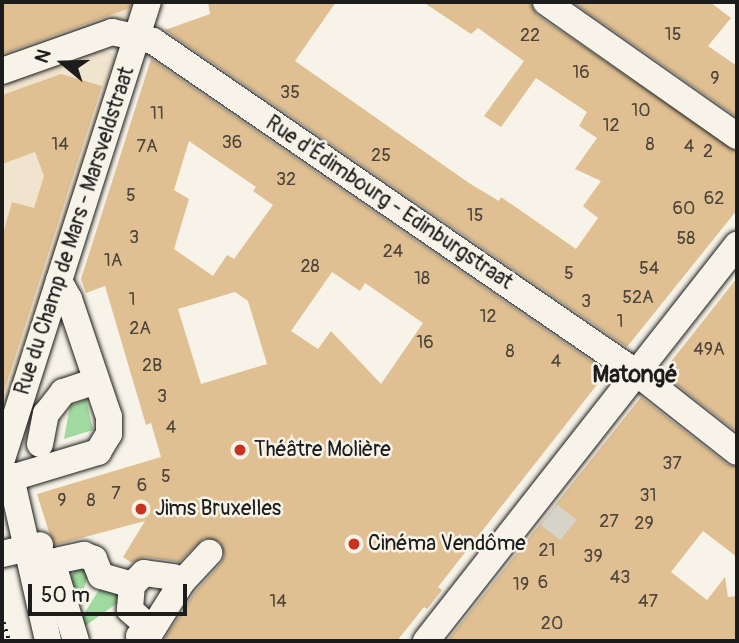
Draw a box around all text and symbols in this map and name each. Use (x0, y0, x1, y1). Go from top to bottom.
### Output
house number: 15 (665, 24, 681, 46)
house number: 22 (520, 25, 540, 47)
north arrow (28, 28, 98, 98)
text: N (30, 46, 57, 66)
house number: 16 (572, 62, 590, 84)
street label: Rue du Champ de Mars - Marsveldstraat (10, 64, 140, 398)
house number: 9 (710, 68, 720, 90)
house number: 35 (280, 82, 300, 104)
house number: 10 (631, 100, 651, 122)
house number: 11 (150, 103, 164, 125)
street label: Rue d'Édimbourg - Edinburgstraat (261, 111, 517, 295)
house number: 12 (602, 115, 620, 137)
house number: 36 (222, 132, 242, 154)
house number: 14 (51, 134, 69, 156)
house number: 8 (645, 134, 655, 156)
house number: 7A (136, 136, 158, 158)
house number: 4 (684, 136, 694, 158)
house number: 2 (703, 141, 713, 163)
house number: 25 (371, 145, 391, 167)
house number: 32 (276, 169, 296, 191)
house number: 5 (126, 185, 136, 207)
house number: 62 (704, 188, 724, 210)
house number: 60 (673, 198, 695, 220)
house number: 15 (467, 205, 483, 227)
house number: 3 (129, 227, 139, 249)
house number: 58 (677, 228, 695, 250)
house number: 24 (383, 241, 403, 263)
house number: 1A (104, 250, 122, 272)
house number: 28 (300, 256, 320, 278)
house number: 54 (639, 258, 659, 280)
house number: 5 (564, 263, 574, 285)
house number: 18 (414, 268, 430, 290)
house number: 52A (622, 287, 654, 309)
house number: 1 (128, 289, 136, 311)
house number: 3 (581, 291, 591, 313)
house number: 12 (479, 306, 497, 328)
house number: 1 (616, 311, 624, 333)
house number: 2A (129, 318, 151, 340)
house number: 16 (416, 332, 434, 354)
house number: 49A (693, 339, 725, 361)
house number: 8 (505, 341, 515, 363)
house number: 4 (551, 351, 561, 373)
house number: 2B (142, 355, 162, 377)
district label: Matongé (593, 361, 677, 389)
house number: 3 (157, 386, 167, 408)
house number: 4 (166, 417, 176, 439)
place label: Théâtre Molière (254, 437, 391, 463)
marker: Théâtre Molière (232, 442, 248, 458)
house number: 37 (662, 453, 682, 475)
house number: 5 (161, 466, 171, 488)
house number: 6 (137, 475, 147, 497)
house number: 7 (111, 483, 121, 505)
house number: 31 (639, 485, 657, 507)
house number: 9 (57, 490, 67, 512)
house number: 8 (86, 490, 96, 512)
place label: Jims Bruxelles (155, 496, 281, 522)
marker: Jims Bruxelles (133, 501, 149, 517)
house number: 27 (599, 511, 619, 533)
house number: 29 (634, 513, 654, 535)
place label: Cinéma Vendôme (368, 531, 526, 557)
marker: Cinéma Vendôme (346, 536, 362, 552)
house number: 21 (538, 540, 556, 562)
house number: 39 (583, 546, 603, 568)
house number: 43 (610, 567, 630, 589)
scale bar (32, 570, 191, 614)
house number: 6 (538, 572, 548, 594)
house number: 19 (513, 574, 529, 596)
text: 50 m (41, 582, 90, 609)
house number: 14 (269, 591, 287, 613)
house number: 47 (638, 591, 658, 613)
house number: 20 (541, 613, 563, 635)

